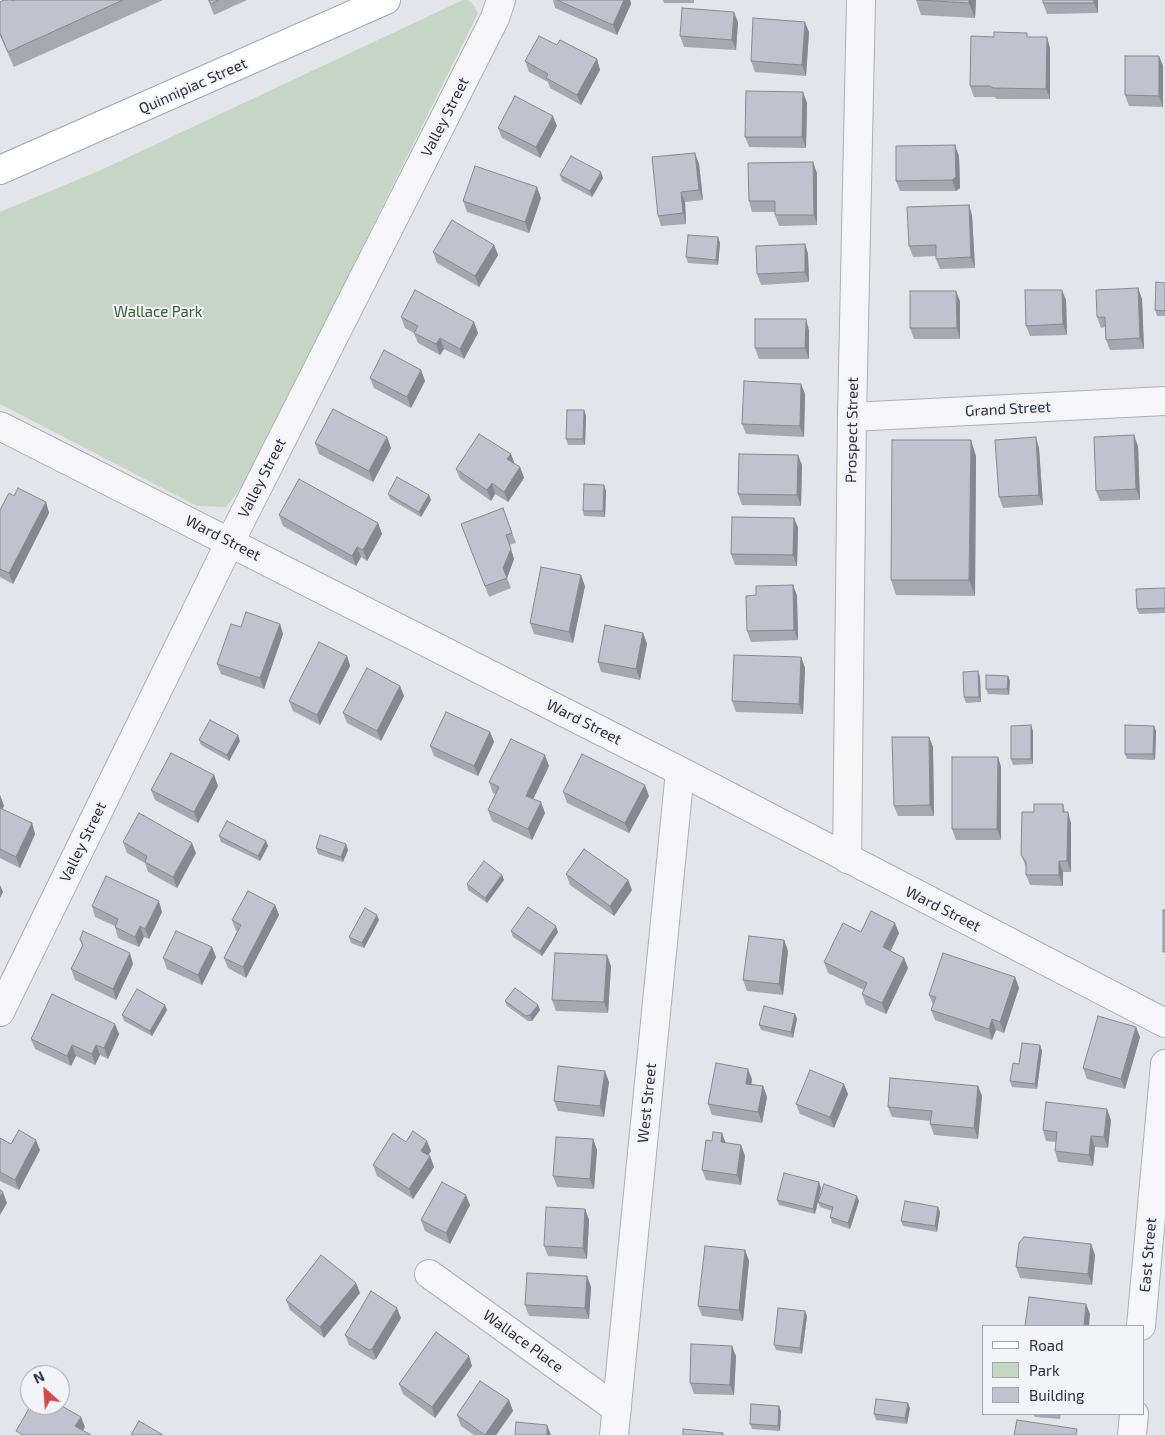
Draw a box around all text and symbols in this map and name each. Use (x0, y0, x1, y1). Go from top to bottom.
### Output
street label: Quinnipiac Street (136, 54, 250, 118)
street label: Valley Street (417, 74, 473, 160)
park label: Wallace Park (114, 303, 202, 321)
street label: Prospect Street (842, 377, 862, 483)
street label: Grand Street (965, 398, 1051, 420)
street label: Valley Street (234, 435, 290, 521)
street label: Ward Street (182, 511, 264, 565)
street label: Ward Street (543, 695, 625, 749)
street label: Valley Street (56, 799, 110, 885)
street label: Ward Street (902, 882, 984, 936)
street label: West Street (634, 1062, 660, 1144)
street label: East Street (1136, 1217, 1160, 1293)
street label: Wallace Place (479, 1306, 567, 1376)
legend (982, 1325, 1145, 1415)
text: Road (1029, 1336, 1064, 1354)
text: Park (1029, 1361, 1060, 1379)
north arrow (20, 1365, 70, 1415)
text: N (30, 1367, 47, 1387)
text: Building (1029, 1386, 1084, 1404)

